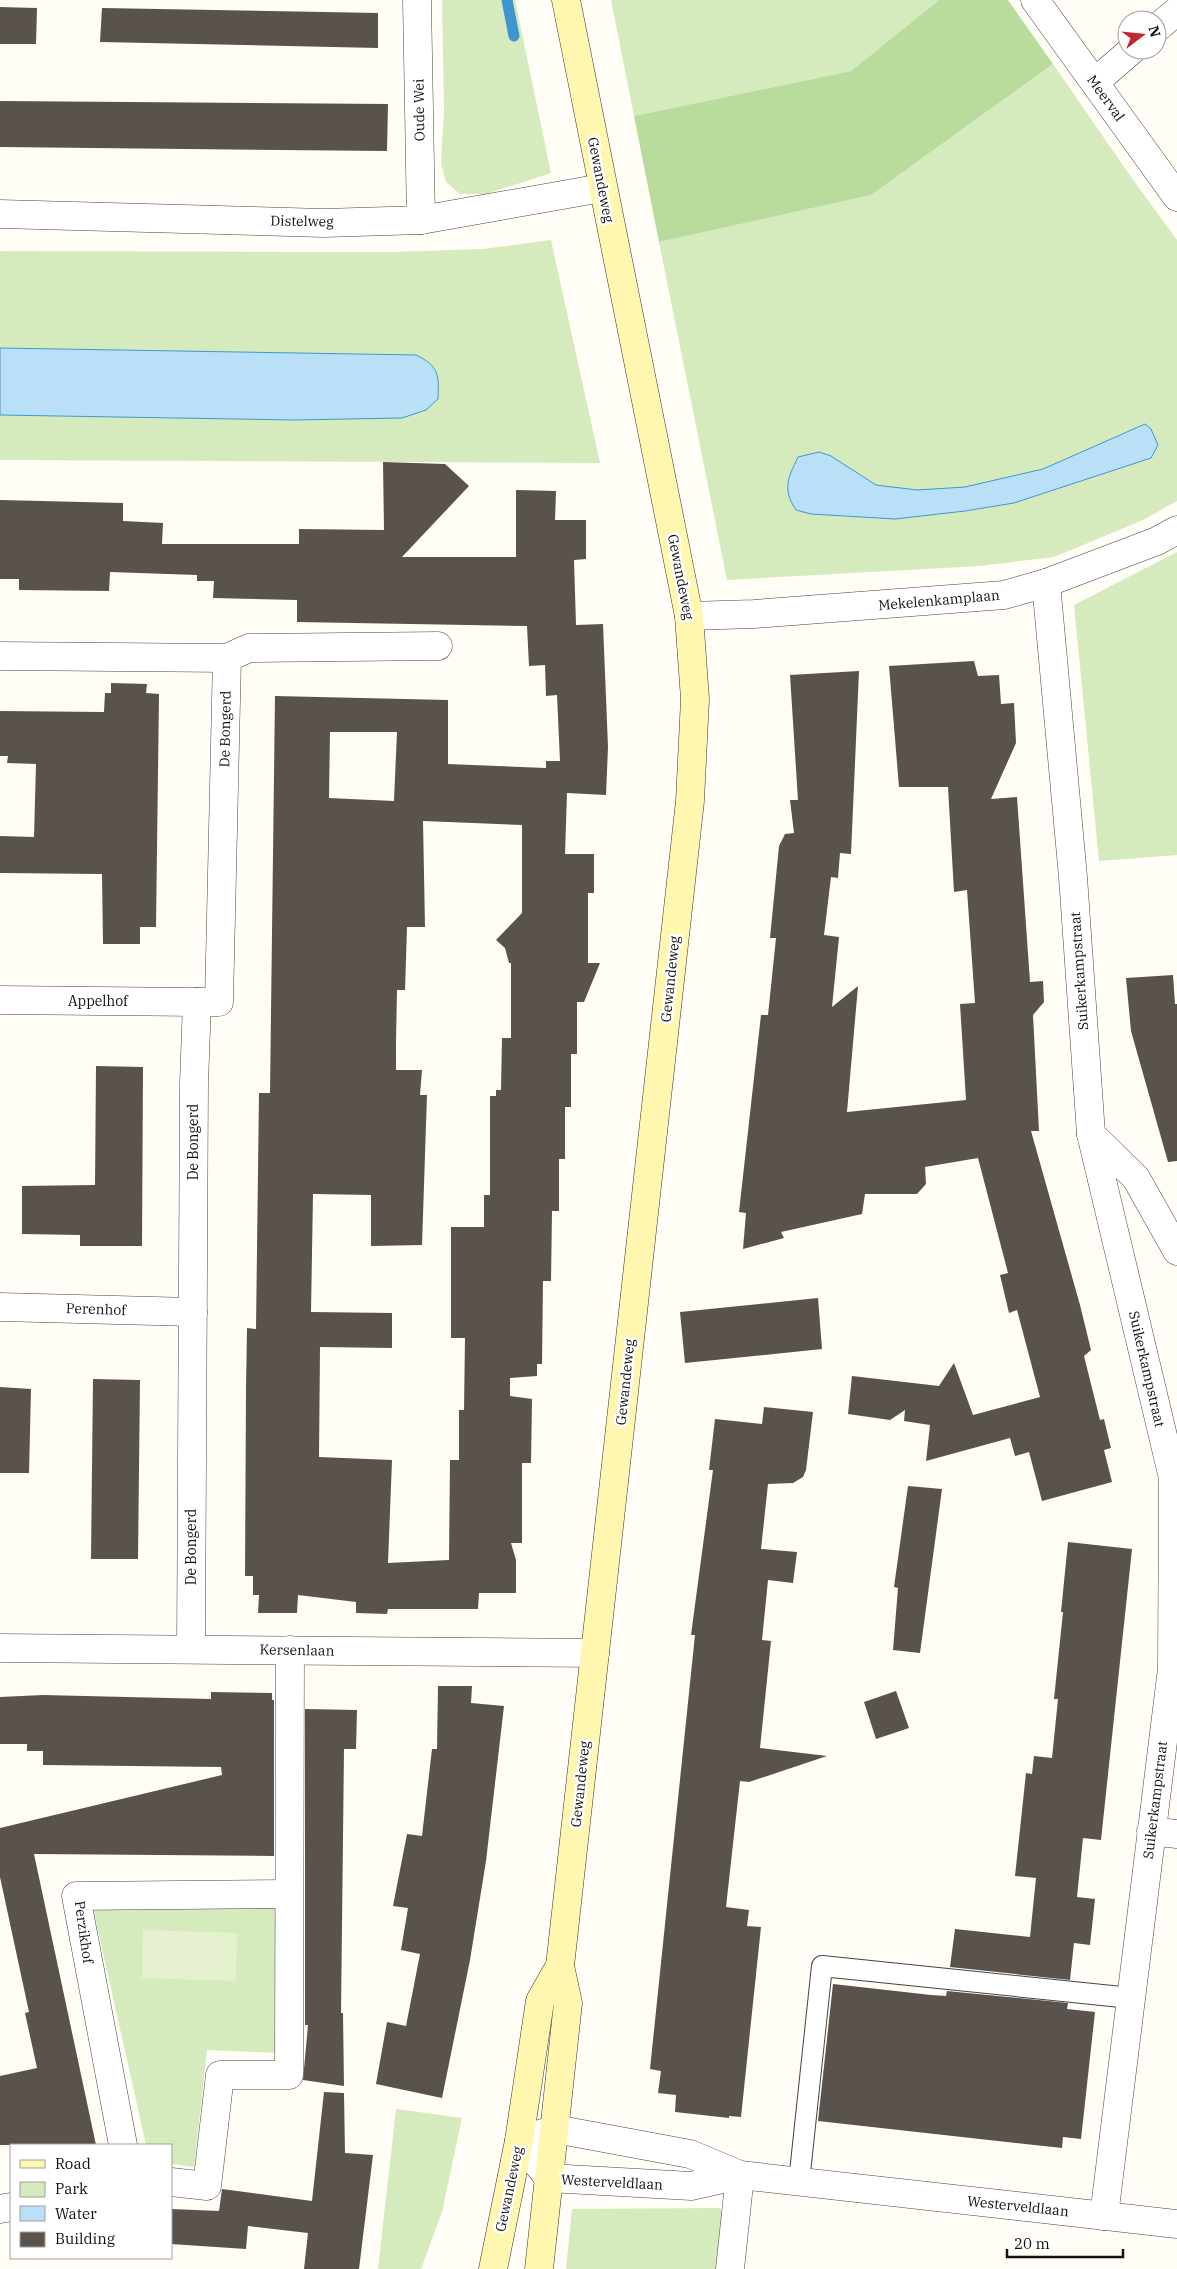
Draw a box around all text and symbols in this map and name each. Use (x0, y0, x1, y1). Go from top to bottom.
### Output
north arrow (1117, 10, 1167, 60)
text: N (1144, 24, 1165, 39)
street label: Meerval (1083, 71, 1129, 125)
street label: Oude Wei (409, 78, 429, 142)
street label: Gewandeweg (584, 136, 618, 225)
street label: Distelweg (270, 211, 334, 231)
street label: Gewandeweg (664, 533, 698, 622)
street label: Mekelenkamplaan (877, 586, 1001, 614)
street label: De Bongerd (215, 690, 235, 767)
street label: Suikerkampstraat (1066, 911, 1092, 1031)
street label: Gewandeweg (657, 934, 684, 1023)
street label: Appelhof (68, 992, 129, 1010)
street label: De Bongerd (184, 1103, 202, 1180)
street label: Perenhof (66, 1299, 127, 1319)
street label: Suikerkampstraat (1125, 1309, 1169, 1429)
street label: Gewandeweg (612, 1337, 639, 1426)
street label: De Bongerd (182, 1508, 200, 1585)
street label: Kersenlaan (259, 1640, 335, 1660)
street label: Gewandeweg (567, 1739, 594, 1828)
street label: Suikerkampstraat (1139, 1740, 1171, 1860)
street label: Perzikhof (71, 1899, 97, 1966)
legend (10, 2144, 172, 2259)
street label: Gewandeweg (491, 2144, 527, 2233)
text: Road (55, 2154, 91, 2173)
street label: Westerveldlaan (560, 2170, 664, 2194)
text: Park (55, 2179, 88, 2198)
street label: Westerveldlaan (966, 2192, 1070, 2220)
text: Water (55, 2204, 97, 2223)
scale bar (1007, 2226, 1123, 2258)
text: Building (55, 2229, 115, 2248)
text: 20 m (1014, 2234, 1050, 2253)

